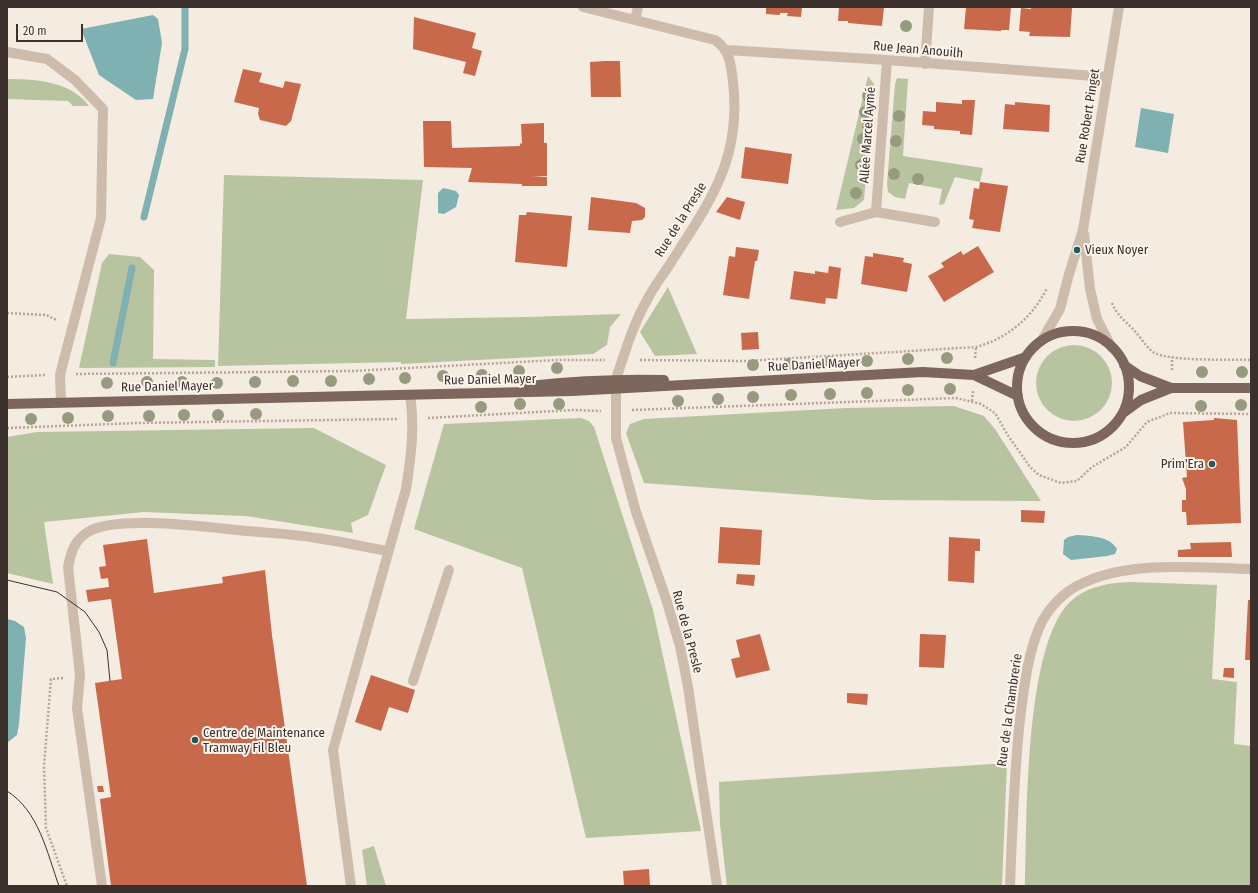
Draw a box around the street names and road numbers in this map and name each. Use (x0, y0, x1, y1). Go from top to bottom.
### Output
street label: Rue Jean Anouilh (872, 38, 964, 62)
street label: Rue Robert Pinget (1073, 67, 1103, 165)
street label: Allée Marcel Aymé (857, 86, 879, 184)
street label: Rue de la Presle (652, 180, 710, 260)
street label: Rue Daniel Mayer (767, 355, 861, 375)
street label: Rue Daniel Mayer (444, 371, 536, 389)
street label: Rue Daniel Mayer (121, 378, 213, 396)
street label: Rue de la Presle (668, 589, 706, 675)
street label: Rue de la Chambrerie (994, 652, 1026, 768)

